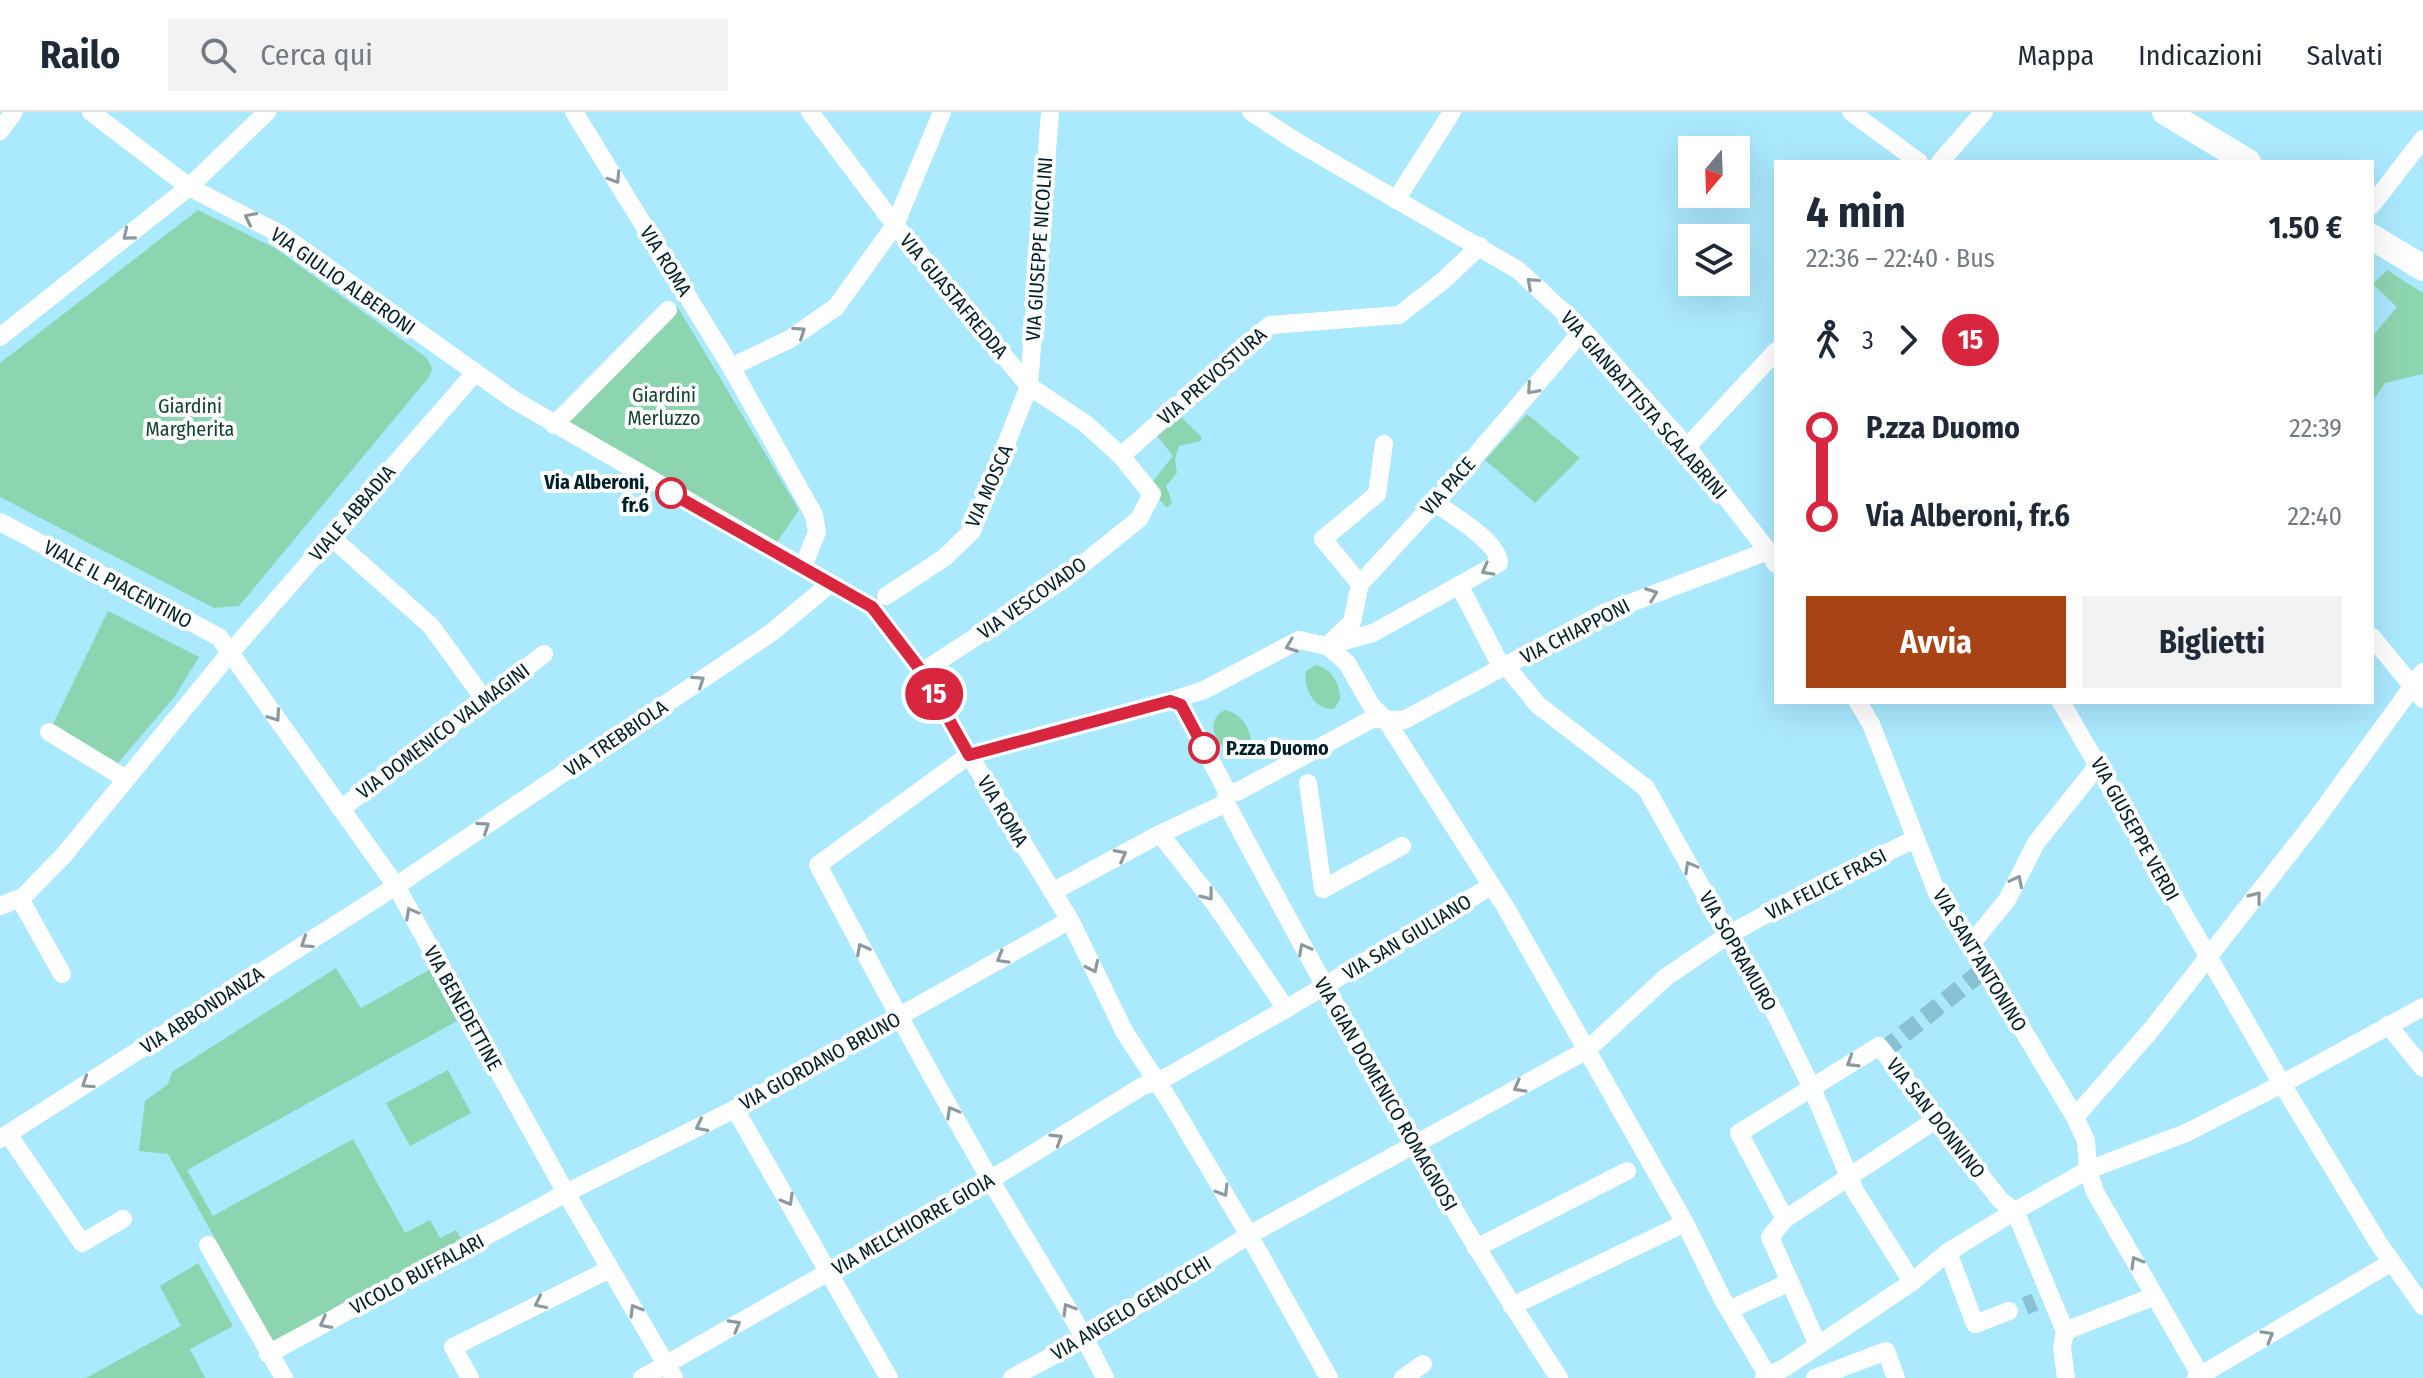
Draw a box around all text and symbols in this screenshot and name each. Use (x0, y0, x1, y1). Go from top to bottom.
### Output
search box (168, 19, 728, 91)
text: Railo (40, 32, 120, 78)
icon: search (196, 33, 240, 77)
text: Cerca qui (260, 37, 373, 73)
text: Mappa (2017, 39, 2094, 72)
text: Indicazioni (2138, 39, 2263, 72)
text: Salvati (2307, 39, 2383, 72)
north arrow (1678, 136, 1750, 208)
map controls (1678, 136, 1750, 296)
street label: VIA GIUSEPPE NICOLINI (1021, 156, 1057, 342)
one-way arrow (606, 169, 621, 184)
text: 4 min (1806, 186, 1906, 239)
text: 1.50 € (2269, 210, 2342, 246)
one-way arrow (243, 212, 258, 228)
street label: VIA ROMA (635, 221, 697, 301)
street label: VIA GIULIO ALBERONI (266, 222, 420, 340)
button: layers (1678, 224, 1750, 296)
one-way arrow (123, 225, 137, 240)
street label: VIA GUASTAFREDDA (895, 229, 1013, 363)
text: 22:36 – 22:40 · Bus (1806, 243, 1995, 274)
one-way arrow (1526, 278, 1541, 293)
street label: VIA GIANBATTISTA SCALABRINI (1556, 306, 1732, 504)
icon: walk (1806, 318, 1850, 362)
icon: forward (1886, 318, 1930, 362)
street label: VIA PREVOSTURA (1153, 322, 1272, 430)
text: 15 (1958, 323, 1983, 356)
text: 3 (1862, 325, 1874, 356)
one-way arrow (791, 327, 805, 342)
one-way arrow (1528, 380, 1542, 394)
park label: Giardini Merluzzo (628, 383, 701, 430)
park label: Giardini Margherita (146, 394, 234, 441)
text: P.zza Duomo (1866, 410, 2020, 446)
text: 22:39 (2289, 413, 2342, 444)
street label: VIA MOSCA (960, 441, 1018, 531)
street label: VIA PACE (1416, 452, 1480, 520)
street label: VIALE ABBADIA (304, 460, 400, 566)
place label: Via Alberoni, fr.6 (543, 470, 649, 517)
marker: Via Alberoni, fr.6 (656, 478, 686, 508)
text: Via Alberoni, fr.6 (1866, 498, 2070, 534)
text: 22:40 (2288, 501, 2342, 532)
street label: VIALE IL PIACENTINO (40, 535, 196, 633)
street label: VIA VESCOVADO (973, 552, 1091, 644)
one-way arrow (1481, 560, 1495, 576)
one-way arrow (1644, 588, 1658, 604)
street label: VIA CHIAPPONI (1516, 593, 1634, 669)
button: Avvia (1806, 596, 2066, 688)
button: Biglietti (2082, 596, 2342, 688)
one-way arrow (1284, 636, 1298, 653)
street label: VIA DOMENICO VALMAGINI (352, 658, 534, 804)
line badge: 15 (898, 668, 970, 720)
one-way arrow (691, 676, 705, 691)
text: 15 (921, 677, 947, 710)
street label: VIA TREBBIOLA (560, 694, 673, 781)
one-way arrow (265, 707, 280, 721)
marker: P.zza Duomo (1189, 733, 1219, 763)
place label: P.zza Duomo (1226, 736, 1329, 760)
street label: VIA GIUSEPPE VERDI (2086, 753, 2184, 905)
street label: VIA ROMA (972, 771, 1034, 851)
one-way arrow (475, 821, 489, 836)
street label: VIA FELICE FRASI (1762, 843, 1890, 925)
one-way arrow (1113, 849, 1127, 864)
one-way arrow (1684, 861, 1700, 876)
one-way arrow (2007, 875, 2022, 890)
street label: VIA SANT'ANTONINO (1928, 884, 2032, 1036)
one-way arrow (1198, 886, 1212, 901)
street label: VIA SOPRAMURO (1694, 887, 1782, 1015)
street label: VIA SAN GIULIANO (1338, 889, 1476, 985)
one-way arrow (2246, 891, 2260, 906)
one-way arrow (405, 908, 421, 922)
one-way arrow (301, 933, 315, 948)
street label: VIA BENEDETTINE (419, 941, 507, 1075)
one-way arrow (857, 942, 872, 957)
one-way arrow (1298, 942, 1313, 957)
one-way arrow (996, 949, 1010, 964)
one-way arrow (1083, 958, 1099, 973)
street label: VIA ABBONDANZA (136, 961, 268, 1059)
street label: VIA GIAN DOMENICO ROMAGNOSI (1309, 973, 1463, 1215)
street label: VIA GIORDANO BRUNO (735, 1007, 905, 1115)
one-way arrow (1846, 1053, 1861, 1068)
street label: VIA SAN DONNINO (1882, 1053, 1990, 1183)
one-way arrow (82, 1074, 96, 1089)
one-way arrow (1513, 1077, 1528, 1093)
one-way arrow (946, 1106, 962, 1121)
one-way arrow (695, 1116, 710, 1131)
one-way arrow (1048, 1133, 1063, 1149)
street label: VIA MELCHIORRE GIOIA (828, 1168, 999, 1280)
one-way arrow (1213, 1183, 1229, 1197)
one-way arrow (778, 1191, 794, 1206)
street label: VICOLO BUFFALARI (346, 1229, 488, 1319)
street label: VIA ANGELO GENOCCHI (1047, 1251, 1215, 1365)
one-way arrow (2130, 1256, 2146, 1270)
one-way arrow (534, 1294, 549, 1309)
one-way arrow (1063, 1303, 1078, 1318)
one-way arrow (629, 1304, 645, 1319)
one-way arrow (319, 1314, 333, 1329)
one-way arrow (726, 1319, 741, 1335)
one-way arrow (2259, 1330, 2274, 1346)

